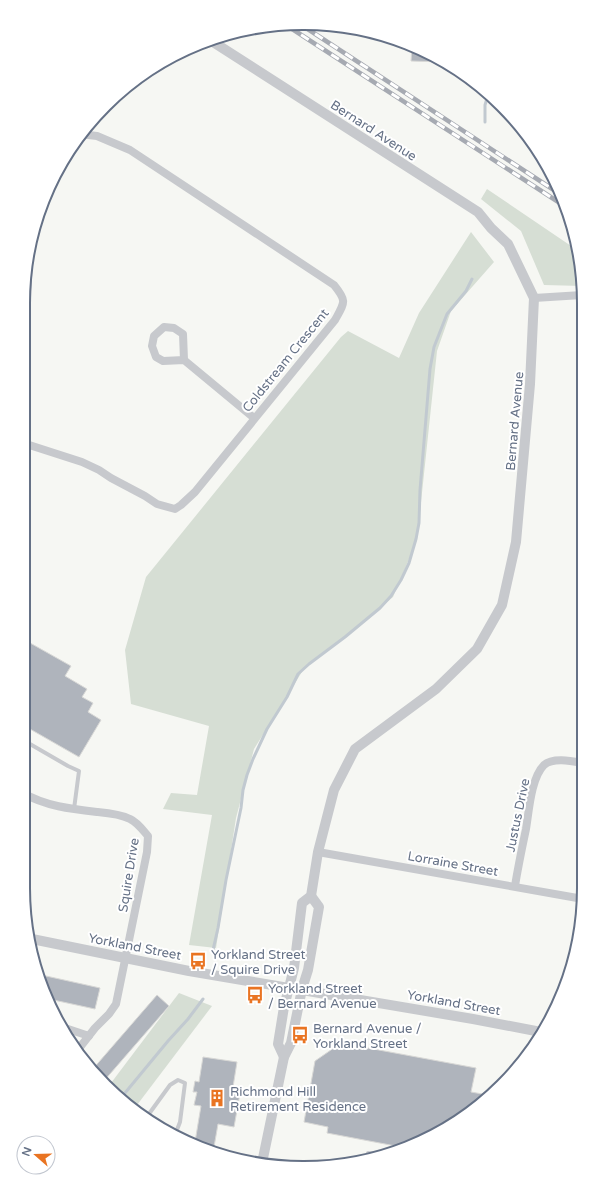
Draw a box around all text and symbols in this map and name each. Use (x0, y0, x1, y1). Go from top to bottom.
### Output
street label: Bernard Avenue (327, 97, 419, 165)
street label: Coldstream Crescent (239, 306, 332, 416)
street label: Bernard Avenue (503, 371, 527, 471)
street label: Justus Drive (502, 777, 534, 853)
street label: Squire Drive (115, 837, 143, 913)
street label: Lorraine Street (406, 848, 499, 880)
street label: Yorkland Street (87, 930, 183, 964)
place label: Yorkland Street / Squire Drive (211, 947, 306, 978)
bus stop icon: Yorkland Street / Squire Drive (188, 951, 208, 971)
place label: Yorkland Street / Bernard Avenue (268, 981, 377, 1012)
bus stop icon: Yorkland Street / Bernard Avenue (245, 985, 265, 1005)
street label: Yorkland Street (406, 987, 502, 1019)
place label: Bernard Avenue / Yorkland Street (313, 1021, 422, 1052)
bus stop icon: Bernard Avenue / Yorkland Street (290, 1025, 310, 1045)
place label: Richmond Hill Retirement Residence (230, 1084, 366, 1115)
building icon: Richmond Hill Retirement Residence (207, 1088, 227, 1108)
north arrow (16, 1135, 56, 1175)
text: N (19, 1145, 35, 1158)

